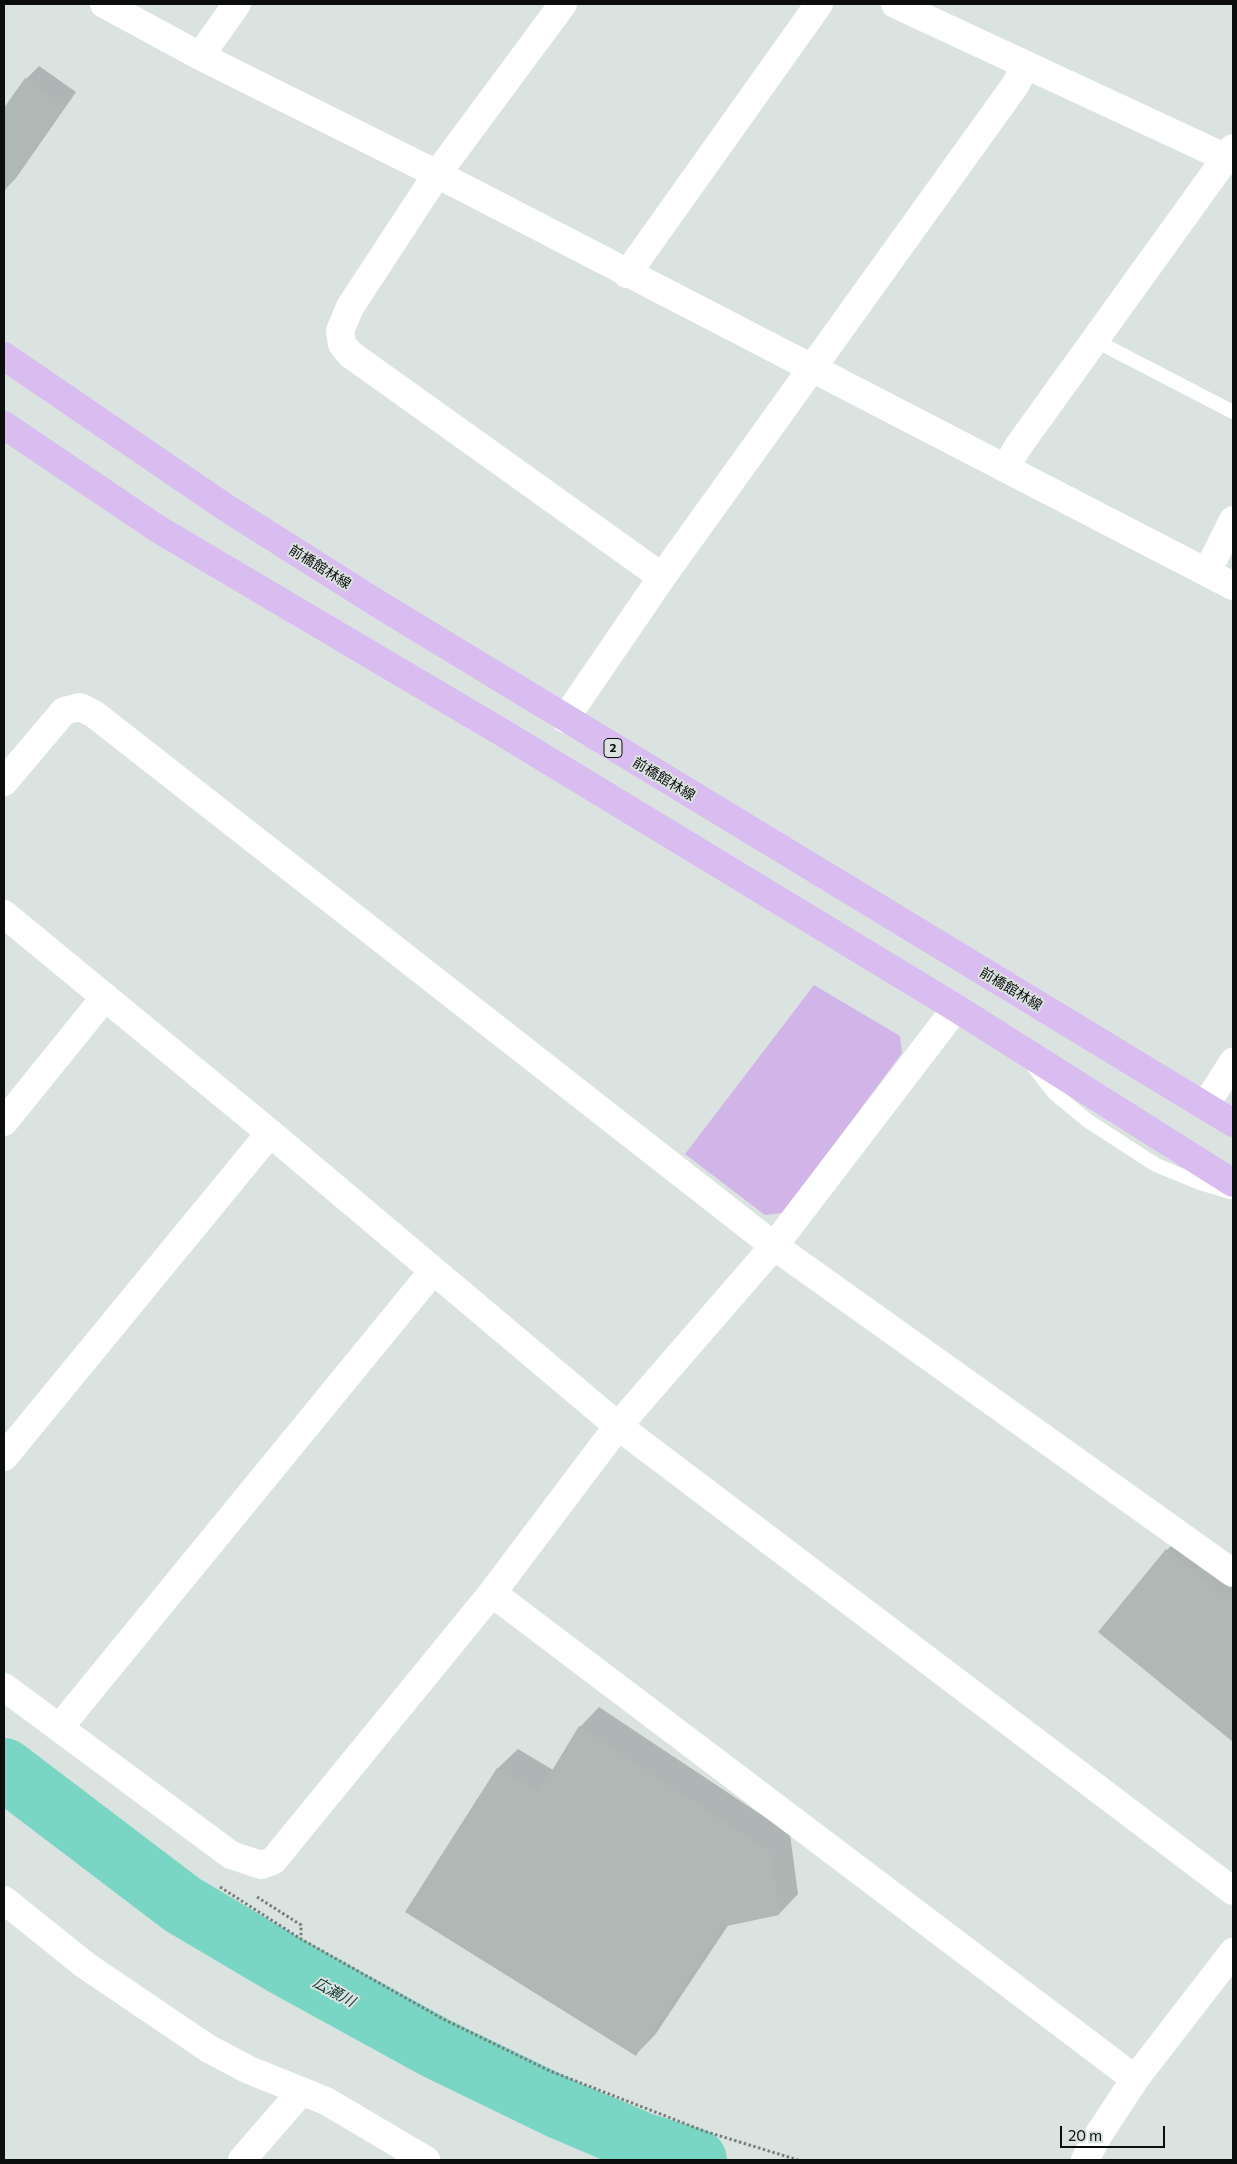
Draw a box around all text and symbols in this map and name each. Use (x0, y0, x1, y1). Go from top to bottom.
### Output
street label: 前橋館林線 (286, 541, 354, 593)
road number: 2 (604, 738, 622, 758)
street label: 前橋館林線 (630, 754, 698, 804)
street label: 前橋館林線 (977, 964, 1045, 1014)
water label: 広瀬川 (310, 1973, 358, 2011)
scale bar (1062, 2116, 1167, 2148)
text: 20 m (1068, 2126, 1102, 2144)

